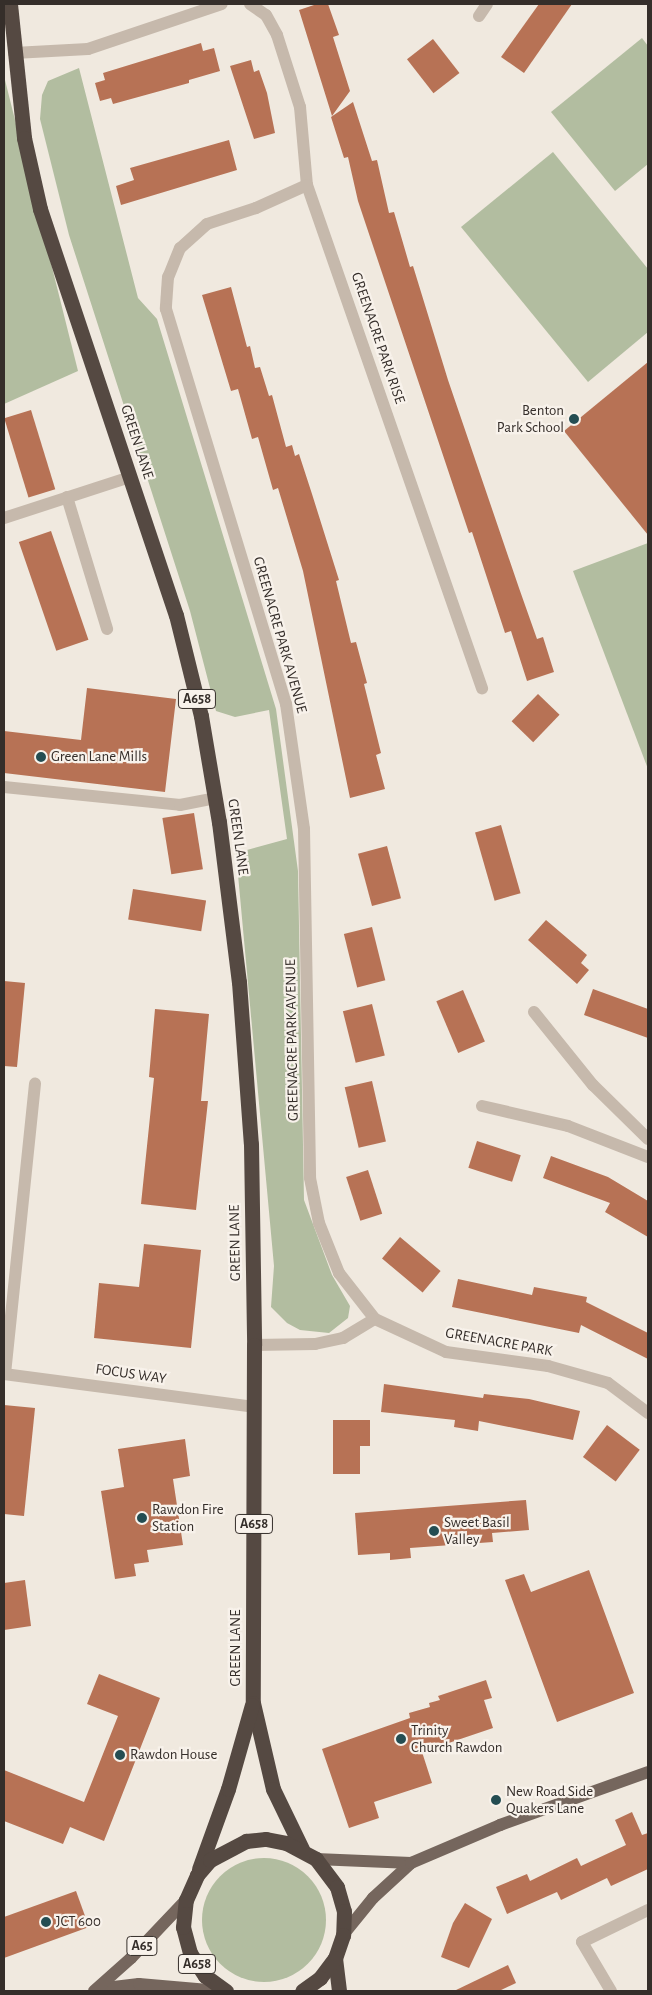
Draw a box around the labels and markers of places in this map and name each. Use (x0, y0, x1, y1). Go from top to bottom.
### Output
place label: Benton Park School (497, 401, 564, 436)
marker: Benton Park School (568, 413, 580, 425)
place label: Green Lane Mills (51, 748, 147, 766)
marker: Green Lane Mills (35, 751, 47, 763)
place label: Rawdon Fire Station (152, 1500, 224, 1535)
marker: Rawdon Fire Station (136, 1512, 148, 1524)
place label: Sweet Basil Valley (444, 1513, 510, 1548)
marker: Sweet Basil Valley (428, 1525, 440, 1537)
place label: Trinity Church Rawdon (411, 1721, 502, 1756)
marker: Trinity Church Rawdon (395, 1733, 407, 1745)
place label: Rawdon House (130, 1746, 217, 1764)
marker: Rawdon House (114, 1749, 126, 1761)
place label: New Road Side Quakers Lane (506, 1782, 593, 1817)
marker: New Road Side Quakers Lane (490, 1794, 502, 1806)
place label: JCT 600 (56, 1913, 101, 1931)
marker: JCT 600 (40, 1916, 52, 1928)

